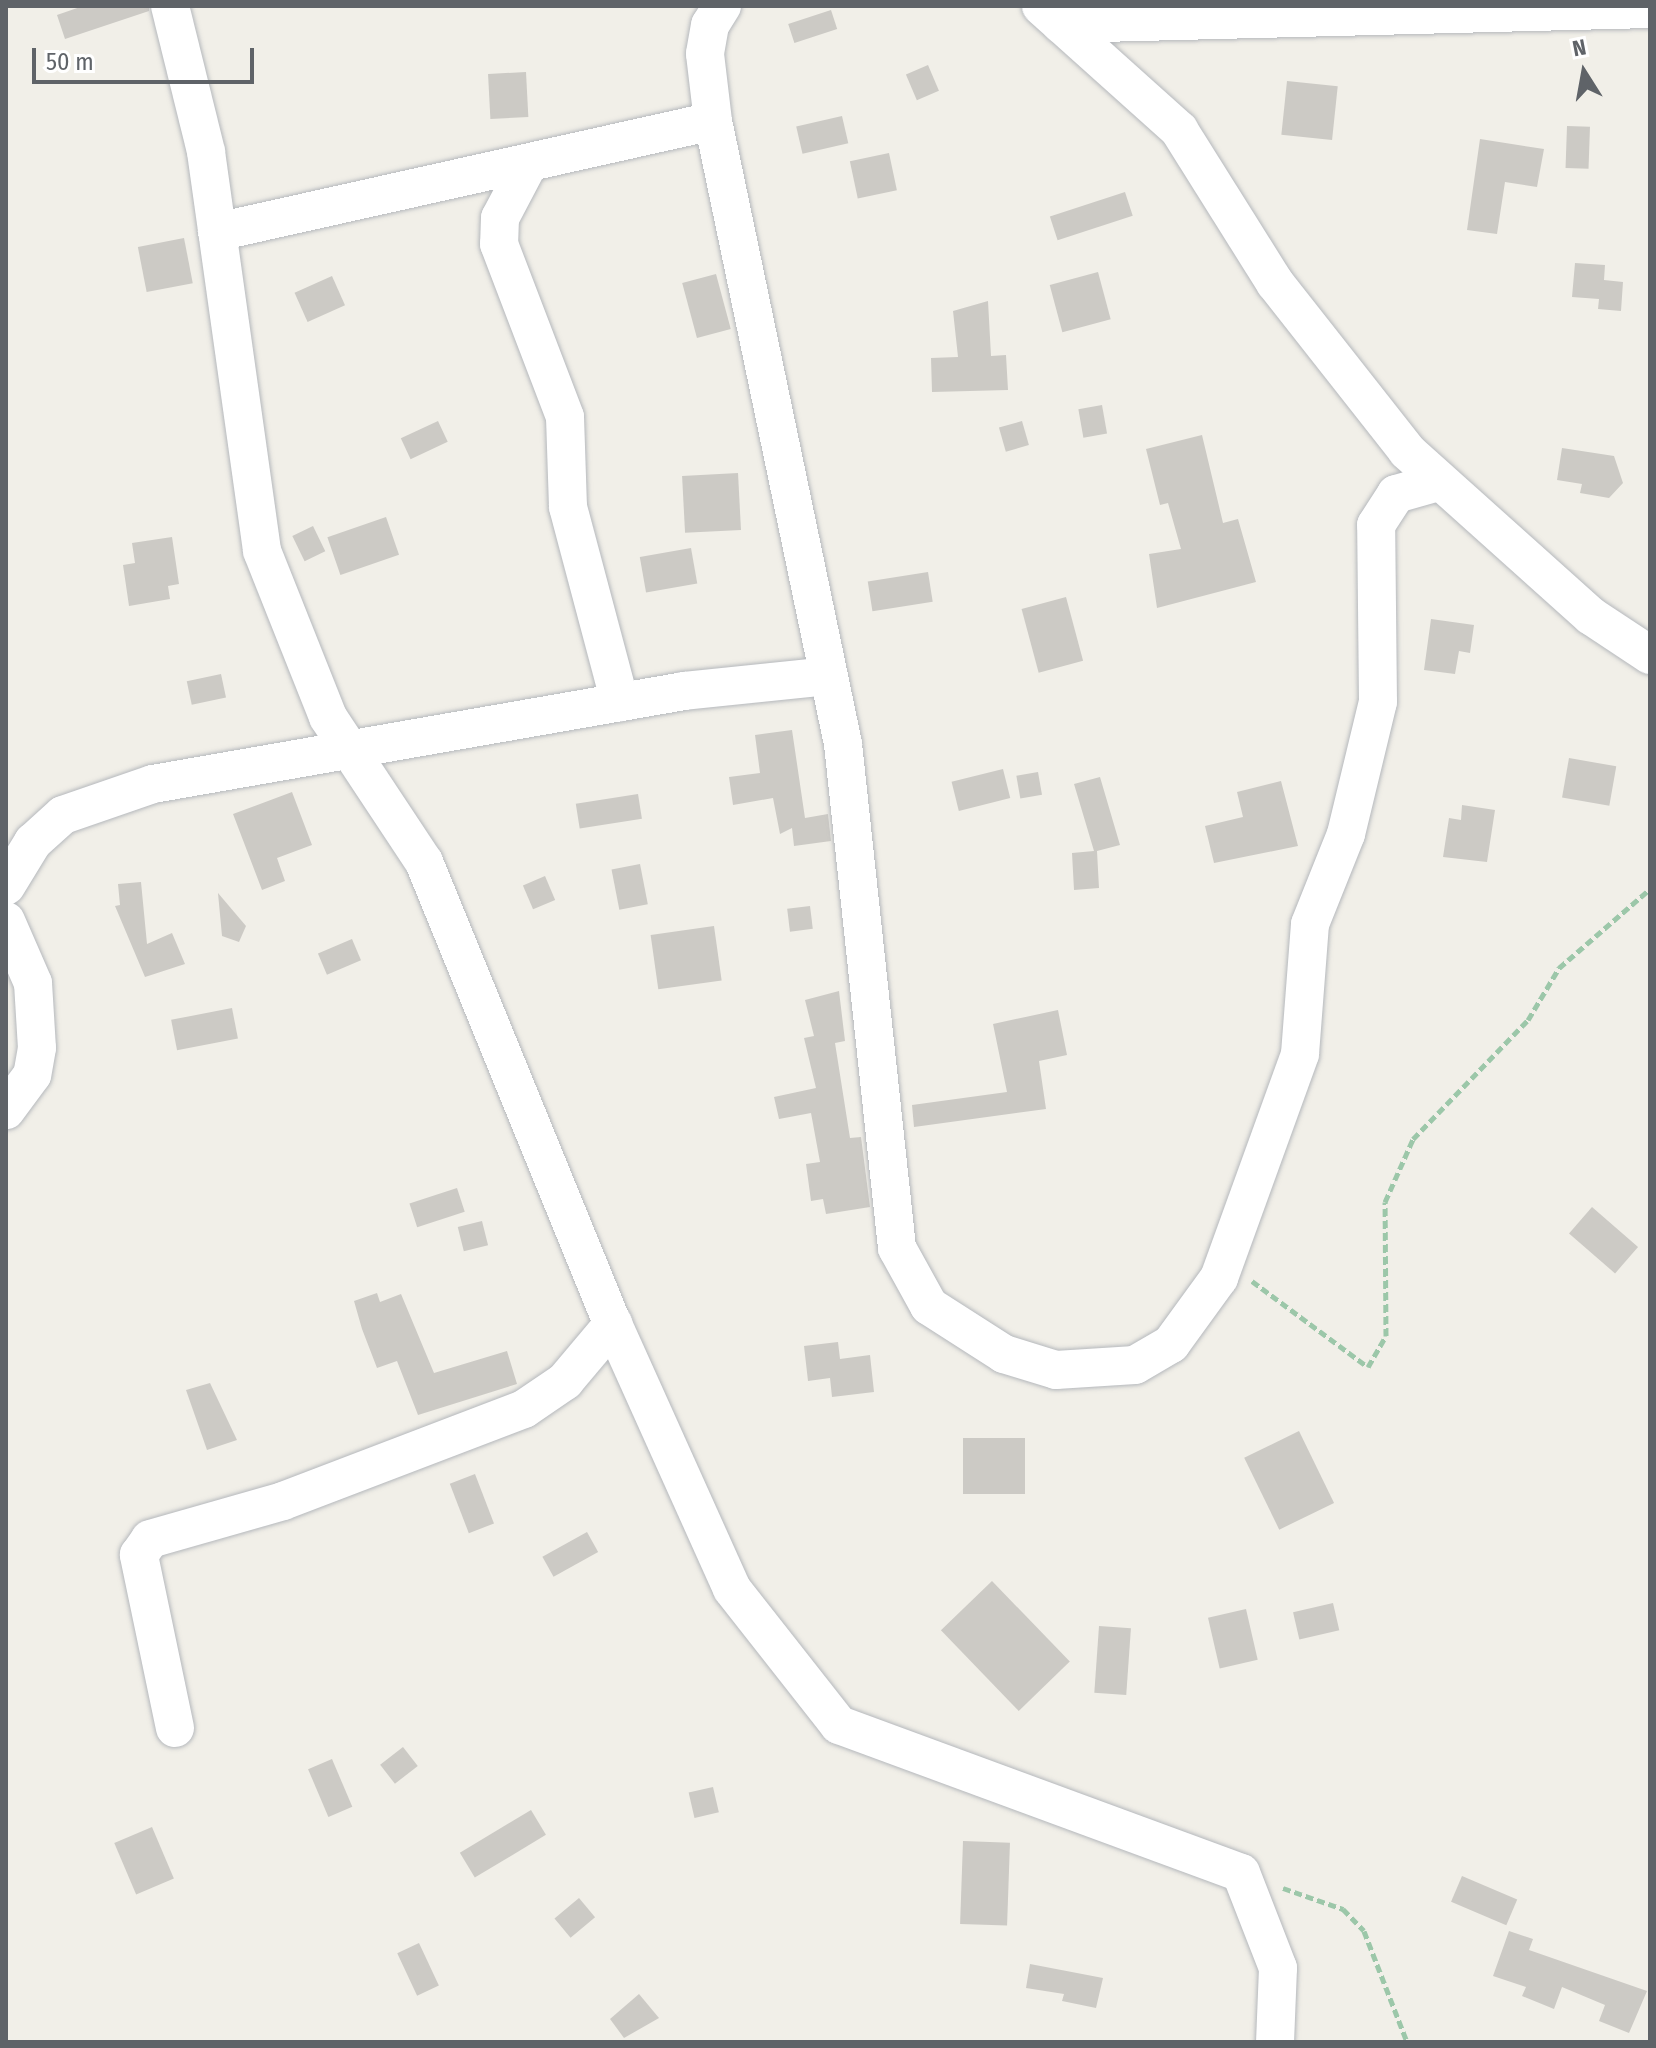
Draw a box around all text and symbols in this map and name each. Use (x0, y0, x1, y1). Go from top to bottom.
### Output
scale bar (36, 32, 258, 82)
north arrow (1544, 32, 1624, 112)
text: N (1570, 33, 1588, 62)
text: 50 m (46, 48, 94, 76)

